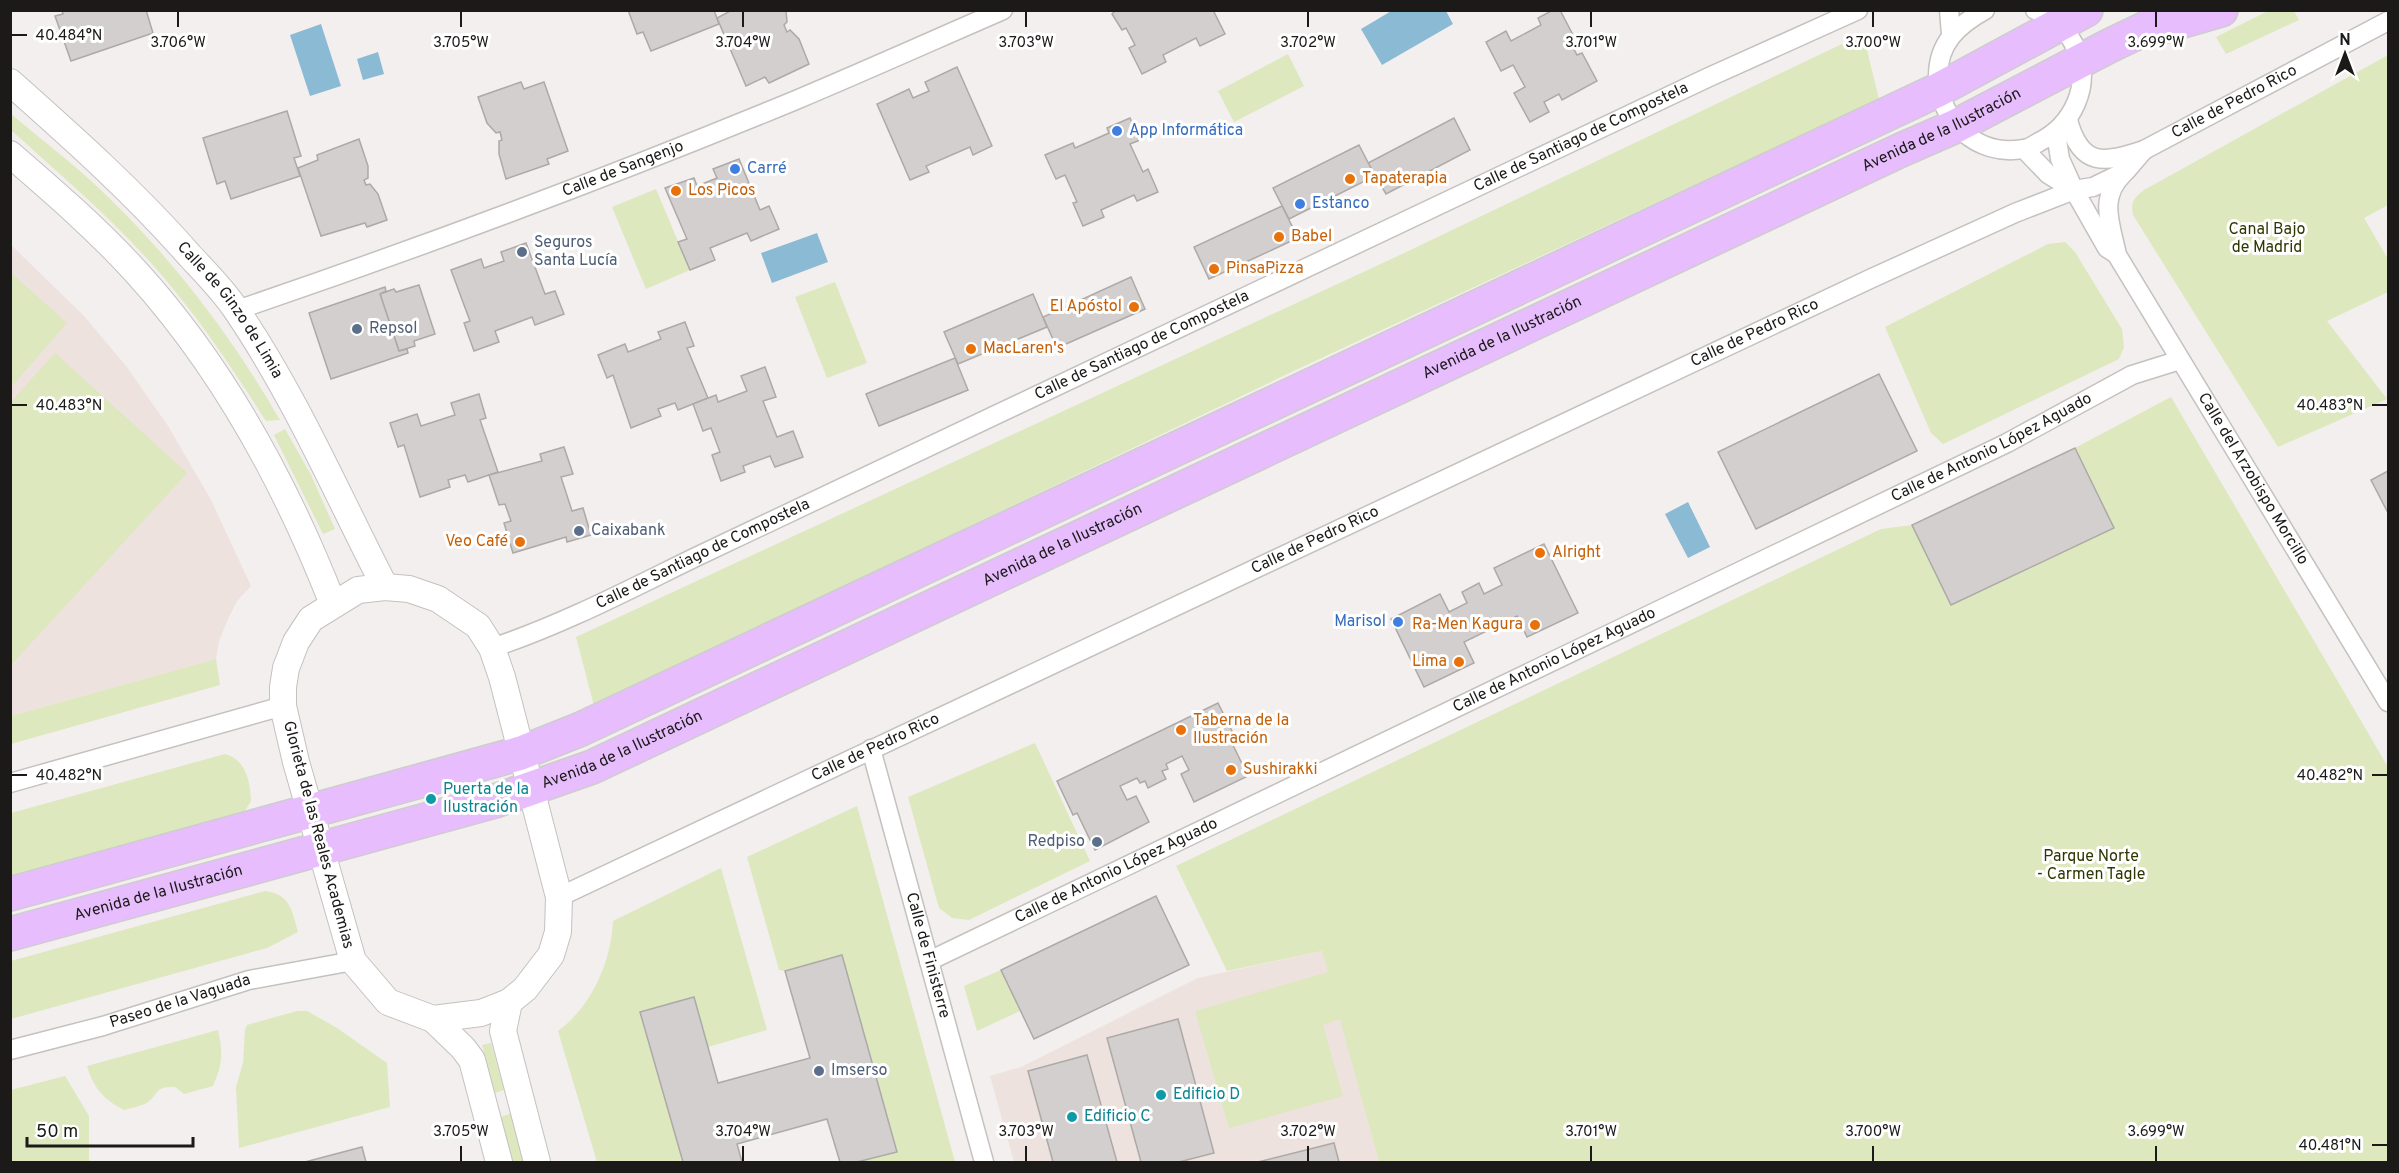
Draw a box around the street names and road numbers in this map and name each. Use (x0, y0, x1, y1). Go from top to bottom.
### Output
street label: Calle de Pedro Rico (2168, 61, 2301, 144)
street label: Calle de Santiago de Compostela (1471, 78, 1692, 197)
street label: Avenida de la Ilustración (1859, 84, 2025, 177)
street label: Calle de Sangenjo (560, 136, 687, 202)
street label: Calle de Ginzo de Limia (172, 238, 287, 382)
street label: Calle de Santiago de Compostela (1031, 286, 1252, 405)
street label: Avenida de la Ilustración (1419, 292, 1585, 384)
street label: Calle de Pedro Rico (1688, 295, 1822, 372)
street label: Calle de Antonio López Aguado (1888, 389, 2096, 507)
street label: Calle del Arzobispo Morcillo (2193, 389, 2313, 569)
street label: Calle de Santiago de Compostela (593, 494, 813, 614)
street label: Avenida de la Ilustración (980, 499, 1146, 591)
street label: Calle de Pedro Rico (1248, 502, 1383, 579)
street label: Calle de Antonio López Aguado (1450, 603, 1659, 718)
street label: Avenida de la Ilustración (539, 706, 706, 794)
street label: Calle de Pedro Rico (808, 709, 943, 787)
street label: Glorieta de las Reales Academias (278, 719, 358, 951)
street label: Calle de Antonio López Aguado (1012, 814, 1221, 928)
street label: Avenida de la Ilustración (72, 861, 245, 926)
street label: Calle de Finisterre (901, 890, 954, 1021)
street label: Paseo de la Vaguada (107, 970, 253, 1033)

